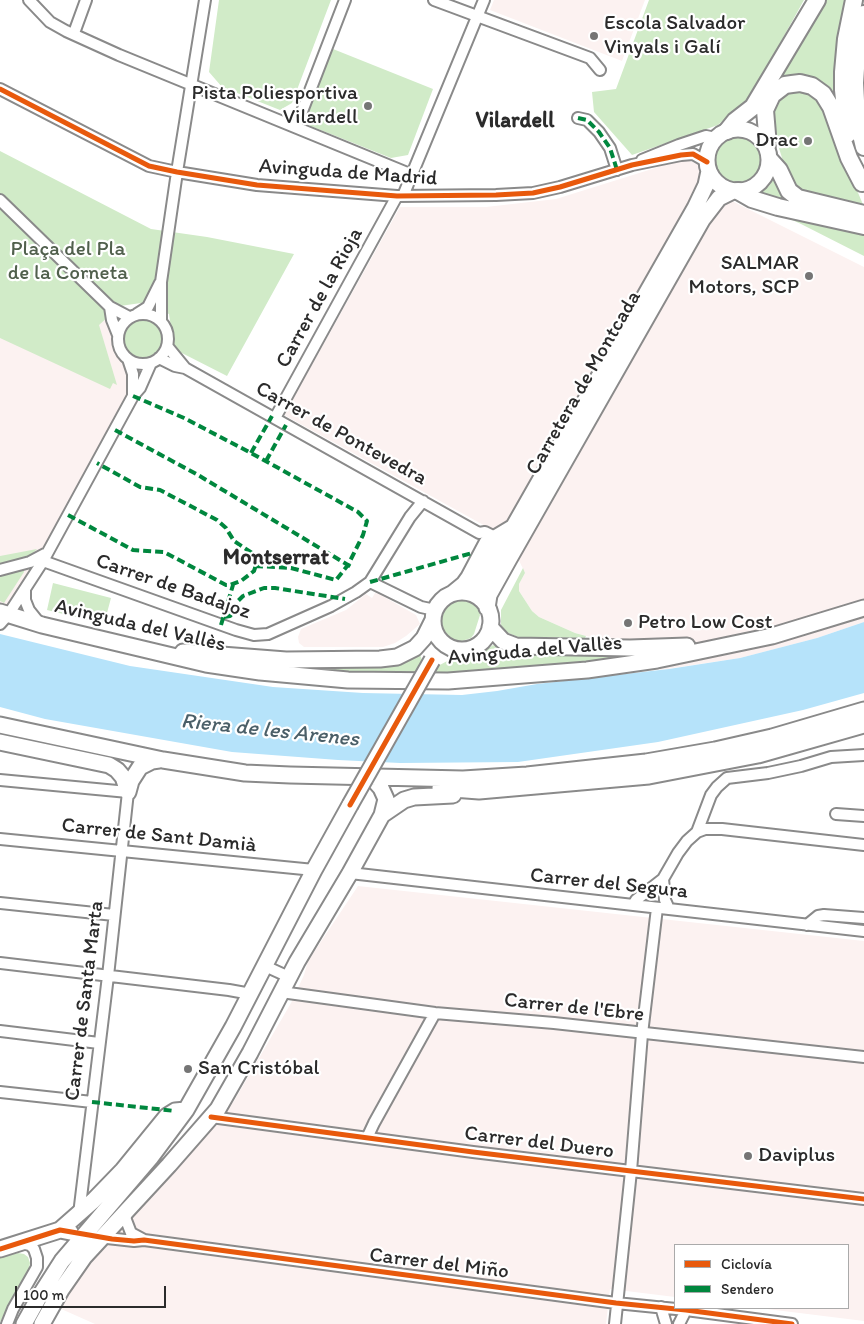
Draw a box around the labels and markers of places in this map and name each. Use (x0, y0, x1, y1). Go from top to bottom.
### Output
place label: Escola Salvador Vinyals i Galí (604, 11, 745, 61)
marker: Escola Salvador Vinyals i Galí (588, 30, 600, 42)
place label: Pista Poliesportiva Vilardell (191, 81, 358, 131)
marker: Pista Poliesportiva Vilardell (362, 100, 374, 112)
place label: Drac (755, 128, 798, 154)
marker: Drac (802, 135, 814, 147)
place label: SALMAR Motors, SCP (689, 251, 799, 301)
marker: SALMAR Motors, SCP (803, 270, 815, 282)
place label: Petro Low Cost (638, 610, 772, 636)
marker: Petro Low Cost (622, 617, 634, 629)
place label: San Cristóbal (198, 1056, 320, 1082)
marker: San Cristóbal (182, 1063, 194, 1075)
place label: Daviplus (758, 1143, 835, 1169)
marker: Daviplus (742, 1150, 754, 1162)

